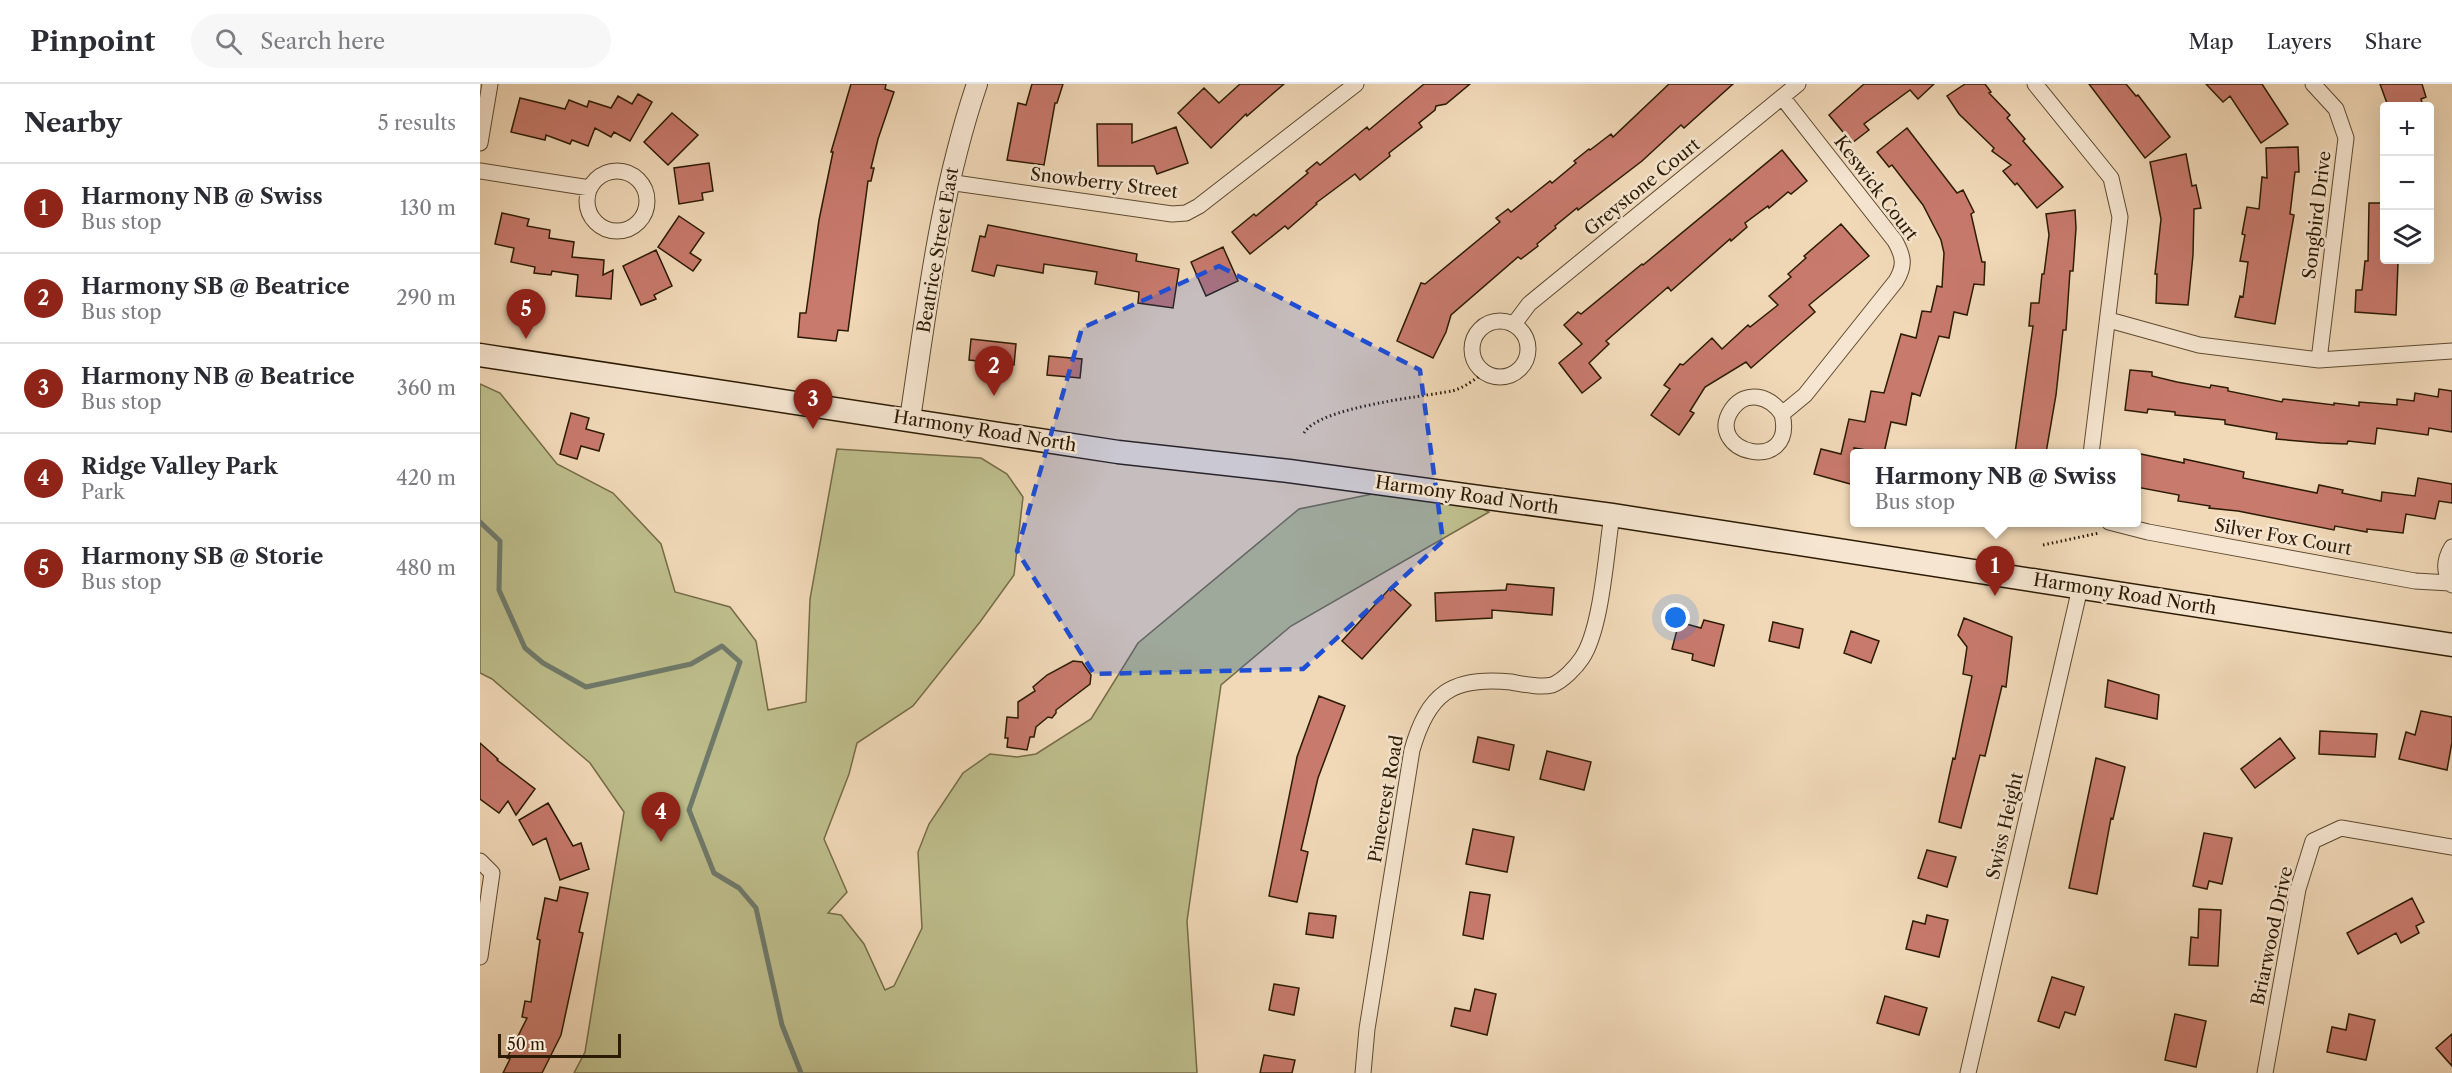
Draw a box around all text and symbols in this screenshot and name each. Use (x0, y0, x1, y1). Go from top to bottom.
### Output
search box (191, 14, 611, 68)
text: Pinpoint (30, 24, 155, 58)
icon: search (212, 25, 245, 58)
text: Search here (260, 28, 385, 55)
text: Map (2189, 29, 2234, 54)
text: Layers (2267, 29, 2332, 54)
text: Share (2365, 29, 2422, 54)
map controls (2380, 102, 2434, 264)
button: + (2380, 102, 2434, 156)
text: Nearby (24, 107, 122, 139)
text: 5 results (378, 111, 456, 135)
street label: Keswick Court (1829, 131, 1923, 245)
street label: Greystone Court (1580, 133, 1705, 240)
street label: Songbird Drive (2298, 150, 2336, 280)
button: − (2380, 156, 2434, 210)
street label: Snowberry Street (1029, 163, 1180, 203)
street label: Beatrice Street East (913, 165, 964, 334)
text: Harmony NB @ Swiss (81, 183, 323, 210)
text: 1 (39, 196, 48, 220)
text: 130 m (400, 196, 456, 220)
text: Bus stop (81, 210, 162, 234)
button: layers (2380, 210, 2434, 264)
text: Harmony SB @ Beatrice (81, 273, 350, 300)
text: 2 (38, 286, 49, 310)
text: 290 m (396, 286, 456, 310)
pin: 5 (506, 290, 546, 339)
text: Bus stop (81, 300, 162, 324)
pin: 2 (974, 346, 1014, 396)
text: Harmony NB @ Beatrice (81, 363, 355, 390)
text: 3 (38, 376, 49, 400)
text: 360 m (397, 376, 456, 400)
pin: 3 (794, 380, 832, 429)
text: Bus stop (81, 390, 162, 414)
street label: Harmony Road North (892, 406, 1078, 456)
popup (1850, 449, 2141, 527)
text: Ridge Valley Park (81, 453, 278, 480)
text: Harmony NB @ Swiss (1875, 463, 2116, 490)
text: 4 (38, 466, 49, 490)
text: 420 m (396, 466, 456, 490)
street label: Harmony Road North (1374, 471, 1560, 519)
text: Park (81, 480, 124, 504)
text: Bus stop (1875, 490, 1955, 514)
street label: Silver Fox Court (2213, 514, 2354, 560)
text: Harmony SB @ Storie (81, 543, 323, 570)
pin: 1 (1976, 546, 2014, 596)
text: 5 (38, 556, 49, 580)
text: 480 m (396, 556, 456, 580)
street label: Harmony Road North (2032, 569, 2218, 619)
text: Bus stop (81, 570, 162, 594)
your location (1661, 603, 1690, 632)
street label: Pinecrest Road (1364, 734, 1408, 864)
street label: Swiss Height (1982, 770, 2028, 882)
pin: 4 (642, 792, 681, 842)
street label: Briarwood Drive (2247, 864, 2297, 1008)
scale bar (498, 1031, 621, 1058)
text: 50 m (507, 1034, 545, 1054)

